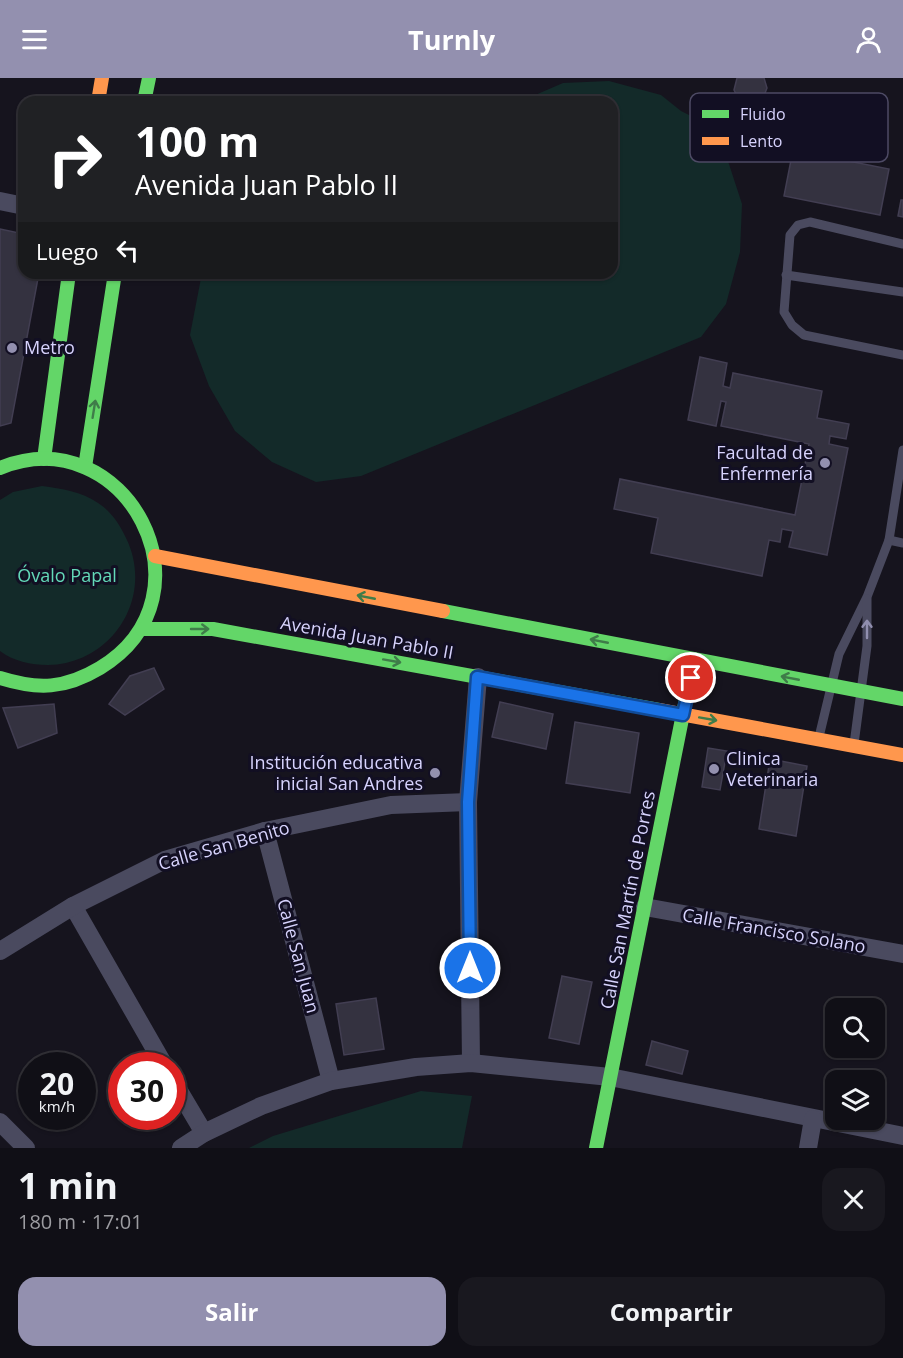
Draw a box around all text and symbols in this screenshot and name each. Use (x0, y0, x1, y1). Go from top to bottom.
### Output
text: Turnly (408, 21, 495, 58)
icon: menu (18, 23, 51, 56)
icon: person (852, 23, 885, 56)
legend (690, 93, 888, 162)
text: Fluido (740, 103, 786, 125)
text: 100 m (135, 112, 259, 169)
icon: right (36, 120, 114, 198)
text: Lento (740, 130, 782, 152)
text: Avenida Juan Pablo II (135, 166, 398, 203)
icon: left (111, 234, 144, 267)
text: Luego (36, 236, 99, 266)
place label: Metro (24, 335, 75, 359)
marker: Metro (5, 341, 19, 355)
one-way arrow (89, 400, 100, 420)
place label: Facultad de Enfermería (716, 440, 813, 485)
marker: Facultad de Enfermería (818, 456, 832, 470)
park label: Óvalo Papal (17, 563, 117, 587)
one-way arrow (356, 591, 376, 602)
street label: Avenida Juan Pablo II (279, 610, 456, 664)
one-way arrow (861, 619, 873, 639)
one-way arrow (190, 623, 210, 635)
one-way arrow (589, 635, 609, 646)
pin (665, 652, 716, 703)
one-way arrow (382, 656, 402, 667)
icon: arrive (674, 661, 707, 694)
one-way arrow (781, 672, 800, 683)
one-way arrow (698, 714, 717, 725)
place label: Clinica Veterinaria (726, 746, 818, 791)
place label: Institución educativa inicial San Andres (249, 750, 423, 795)
marker: Clinica Veterinaria (707, 762, 721, 776)
marker: Institución educativa inicial San Andres (428, 766, 442, 780)
street label: Calle San Martín de Porres (594, 789, 660, 1011)
street label: Calle San Benito (155, 815, 292, 875)
street label: Calle San Juan (272, 896, 326, 1016)
street label: Calle Francisco Solano (681, 902, 868, 958)
position arrow (438, 936, 502, 1000)
map controls (825, 998, 885, 1130)
button: search (825, 998, 885, 1058)
speed limit sign: 30 (108, 1052, 186, 1130)
text: 20 (40, 1063, 74, 1104)
button: layers (825, 1070, 885, 1130)
text: km/h (39, 1096, 75, 1116)
text: 1 min (18, 1161, 118, 1210)
button: close (822, 1168, 885, 1231)
text: 180 m · 17:01 (18, 1208, 143, 1235)
button: Salir (18, 1277, 446, 1346)
button: Compartir (458, 1277, 885, 1346)

